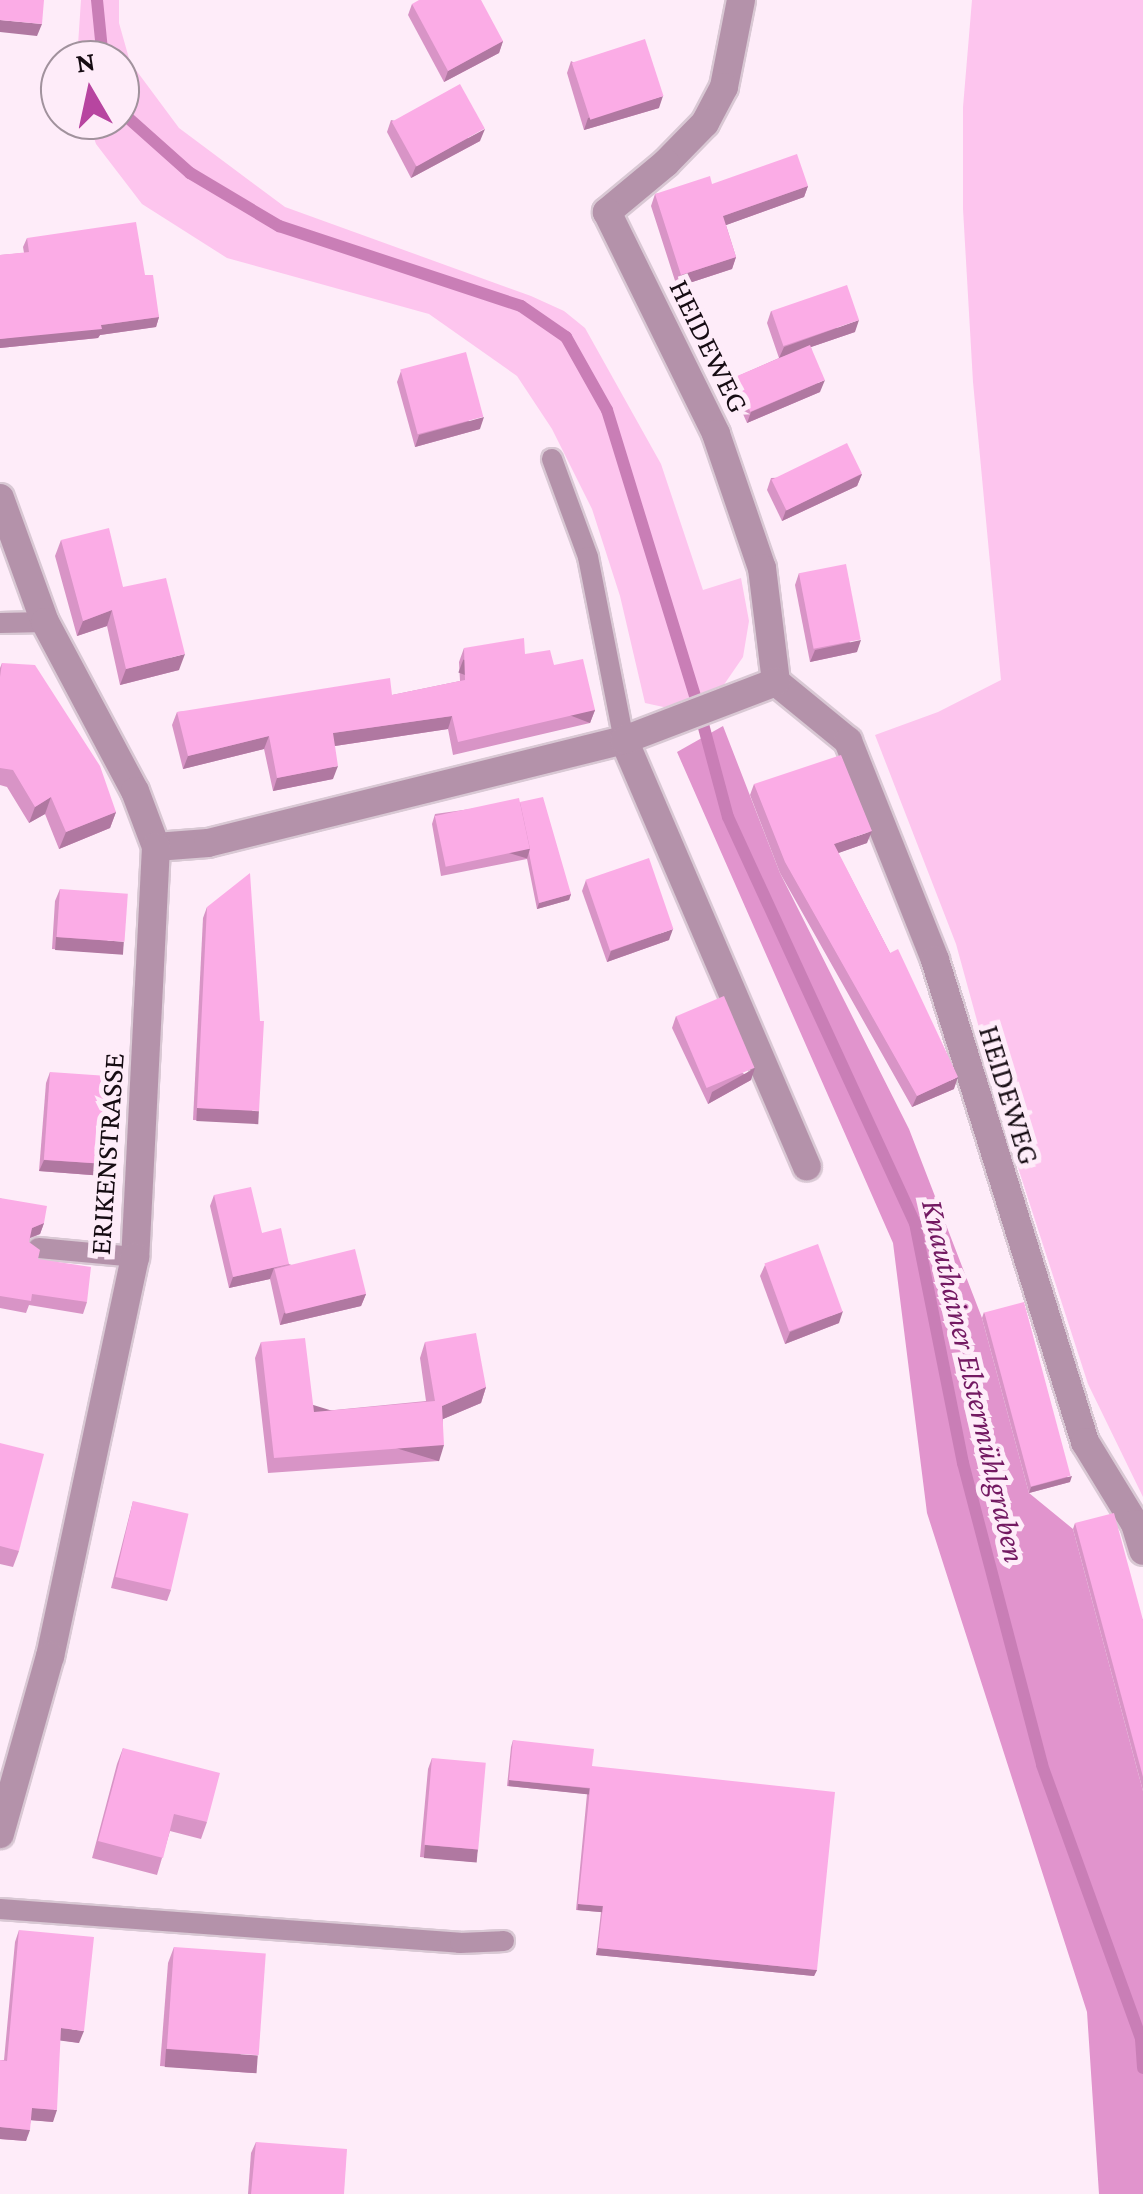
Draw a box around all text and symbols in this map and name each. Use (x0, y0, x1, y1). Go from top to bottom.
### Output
north arrow (40, 40, 140, 140)
text: N (74, 45, 97, 79)
street label: HEIDEWEG (661, 274, 757, 418)
street label: HEIDEWEG (971, 1021, 1047, 1169)
street label: ERIKENSTRASSE (82, 1052, 132, 1256)
water label: Knauthainer Elstermühlgraben (913, 1195, 1035, 1567)

